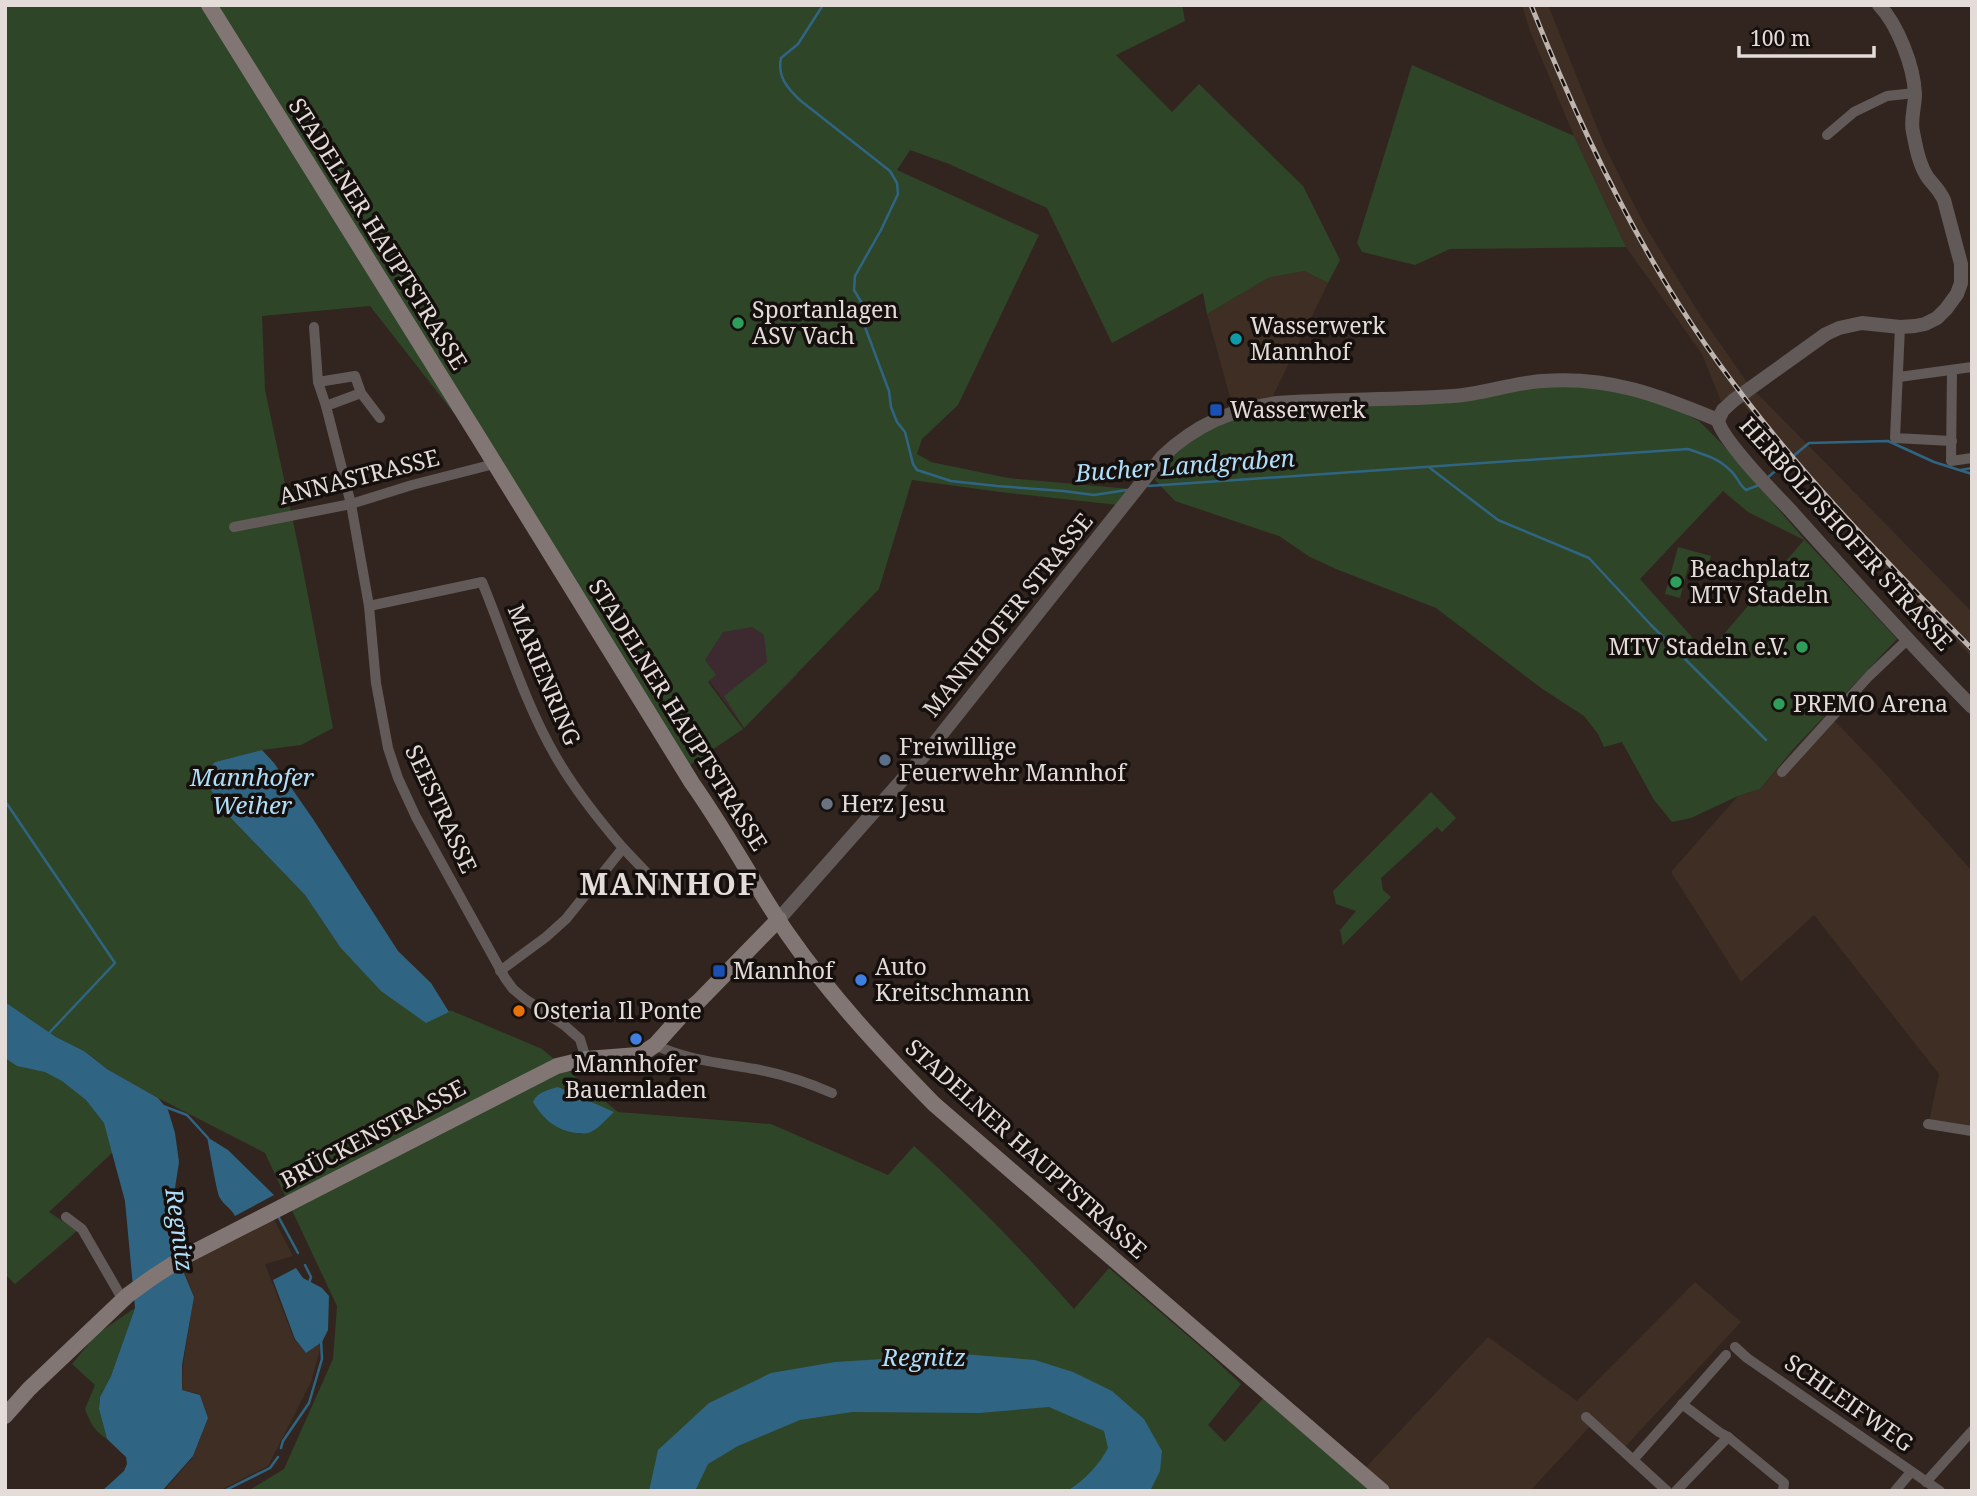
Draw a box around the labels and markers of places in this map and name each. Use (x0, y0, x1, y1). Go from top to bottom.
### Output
place label: Sportanlagen ASV Vach (752, 293, 898, 351)
place label: Wasserwerk Mannhof (1250, 309, 1386, 367)
marker: Sportanlagen ASV Vach (730, 315, 746, 331)
marker: Wasserwerk Mannhof (1228, 331, 1244, 347)
place label: Wasserwerk (1230, 393, 1366, 425)
marker: Wasserwerk (1208, 402, 1224, 418)
place label: Beachplatz MTV Stadeln (1690, 552, 1829, 610)
marker: Beachplatz MTV Stadeln (1668, 574, 1684, 590)
place label: MTV Stadeln e.V. (1609, 630, 1788, 662)
marker: MTV Stadeln e.V. (1794, 639, 1810, 655)
place label: PREMO Arena (1793, 687, 1948, 719)
marker: PREMO Arena (1771, 696, 1787, 712)
place label: Freiwillige Feuerwehr Mannhof (899, 730, 1128, 788)
marker: Freiwillige Feuerwehr Mannhof (877, 752, 893, 768)
place label: Herz Jesu (841, 787, 946, 819)
marker: Herz Jesu (819, 796, 835, 812)
place label: Auto Kreitschmann (875, 950, 1031, 1008)
place label: Mannhof (733, 954, 836, 986)
marker: Mannhof (711, 963, 727, 979)
marker: Auto Kreitschmann (853, 972, 869, 988)
place label: Osteria Il Ponte (533, 994, 702, 1026)
marker: Osteria Il Ponte (511, 1003, 527, 1019)
marker: Mannhofer Bauernladen (628, 1031, 644, 1047)
place label: Mannhofer Bauernladen (565, 1047, 707, 1105)

